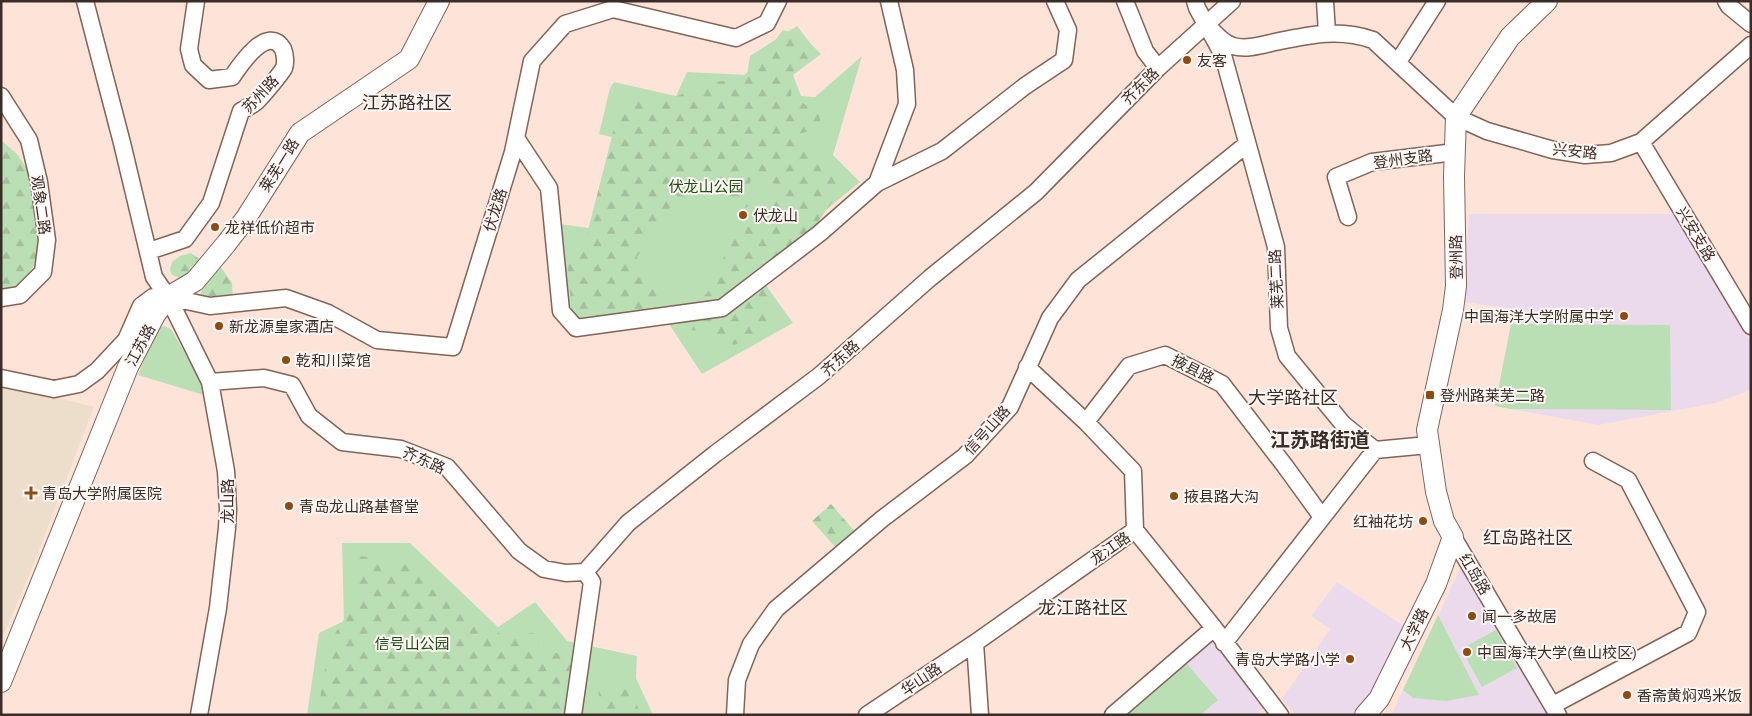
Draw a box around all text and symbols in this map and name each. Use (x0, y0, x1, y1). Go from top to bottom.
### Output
place label: 友客 (1197, 51, 1227, 70)
marker: 友客 (1181, 54, 1193, 66)
street label: 齐东路 (1117, 63, 1163, 109)
street label: 苏州路 (238, 71, 282, 117)
district label: 江苏路社区 (362, 91, 452, 114)
street label: 莱芜一路 (255, 135, 303, 195)
street label: 兴安路 (1552, 140, 1598, 162)
street label: 登州支路 (1372, 145, 1434, 173)
street label: 观象二路 (27, 174, 55, 236)
park label: 伏龙山公园 (668, 177, 744, 196)
street label: 伏龙路 (479, 186, 511, 234)
street label: 兴安支路 (1672, 203, 1720, 265)
place label: 伏龙山 (753, 206, 798, 225)
marker: 伏龙山 (737, 209, 749, 221)
place label: 龙祥低价超市 (225, 218, 315, 237)
marker: 龙祥低价超市 (209, 221, 221, 233)
street label: 登州路 (1446, 234, 1466, 280)
street label: 莱芜二路 (1265, 249, 1287, 309)
place label: 中国海洋大学附属中学 (1464, 307, 1614, 326)
marker: 中国海洋大学附属中学 (1618, 310, 1630, 322)
place label: 新龙源皇家酒店 (229, 317, 334, 336)
marker: 新龙源皇家酒店 (213, 320, 225, 332)
street label: 江苏路 (121, 321, 159, 369)
street label: 齐东路 (817, 336, 863, 380)
street label: 掖县路 (1169, 350, 1217, 388)
place label: 乾和川菜馆 (296, 351, 371, 370)
marker: 乾和川菜馆 (280, 354, 292, 366)
district label: 大学路社区 (1248, 386, 1338, 409)
place label: 登州路莱芜二路 (1440, 386, 1545, 405)
marker: 登州路莱芜二路 (1424, 389, 1436, 401)
street label: 信号山路 (960, 401, 1014, 459)
district label: 江苏路街道 (1270, 426, 1370, 453)
street label: 齐东路 (400, 442, 448, 478)
street label: 龙山路 (218, 478, 237, 524)
place label: 青岛大学附属医院 (42, 484, 162, 503)
marker: 青岛大学附属医院 (24, 486, 38, 500)
place label: 掖县路大沟 (1184, 487, 1259, 506)
marker: 掖县路大沟 (1168, 490, 1180, 502)
place label: 青岛龙山路基督堂 (299, 497, 419, 516)
marker: 青岛龙山路基督堂 (283, 500, 295, 512)
place label: 红袖花坊 (1353, 512, 1413, 531)
marker: 红袖花坊 (1417, 515, 1429, 527)
district label: 红岛路社区 (1483, 526, 1573, 549)
street label: 龙江路 (1086, 527, 1134, 569)
street label: 红岛路 (1455, 550, 1495, 598)
district label: 龙江路社区 (1038, 596, 1128, 619)
street label: 大学路 (1396, 605, 1432, 653)
place label: 闻一多故居 (1482, 607, 1557, 626)
marker: 闻一多故居 (1466, 610, 1478, 622)
park label: 信号山公园 (374, 634, 450, 653)
place label: 中国海洋大学(鱼山校区) (1477, 643, 1637, 662)
marker: 中国海洋大学(鱼山校区) (1461, 646, 1473, 658)
place label: 青岛大学路小学 (1235, 650, 1340, 669)
marker: 青岛大学路小学 (1344, 653, 1356, 665)
street label: 华山路 (897, 659, 945, 699)
place label: 香斋黄焖鸡米饭 (1637, 686, 1742, 705)
marker: 香斋黄焖鸡米饭 (1621, 689, 1633, 701)

